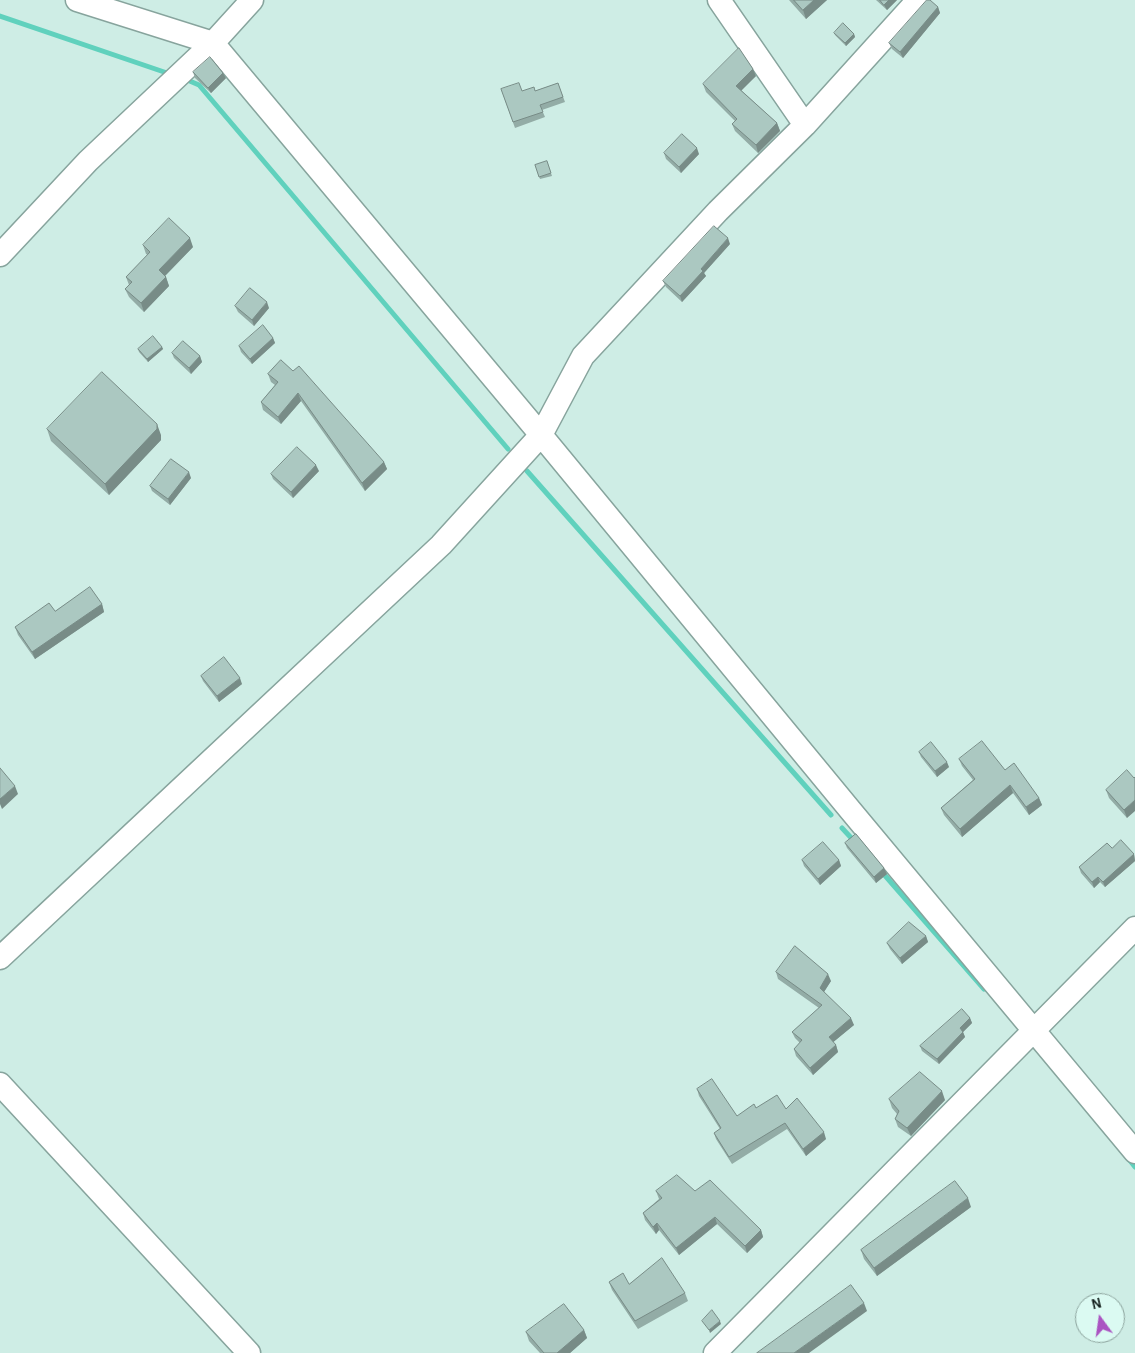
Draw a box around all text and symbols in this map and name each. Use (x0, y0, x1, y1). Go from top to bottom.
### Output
north arrow (1075, 1293, 1125, 1343)
text: N (1090, 1296, 1103, 1312)

